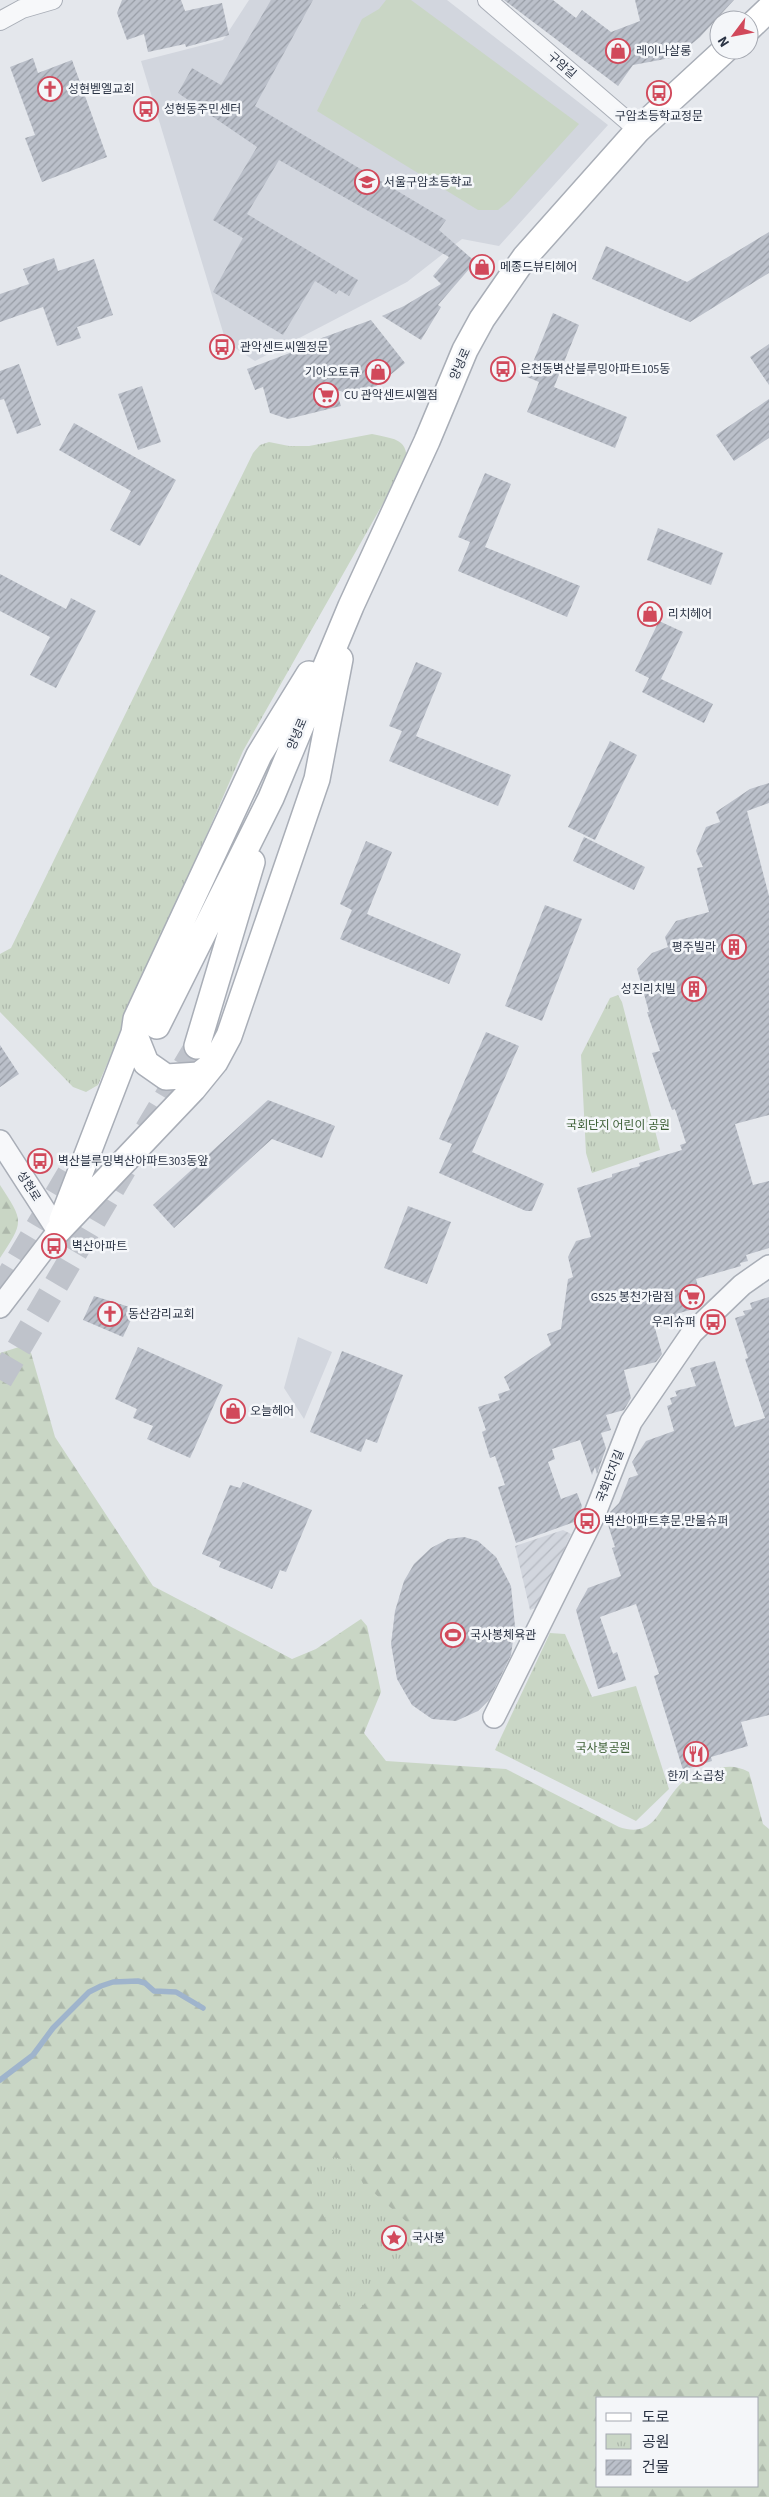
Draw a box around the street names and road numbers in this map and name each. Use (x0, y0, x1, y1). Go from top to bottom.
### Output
street label: 구암길 (544, 48, 580, 83)
street label: 양녕로 (446, 346, 475, 383)
street label: 양녕로 (283, 716, 312, 753)
street label: 성현로 (13, 1168, 45, 1205)
street label: 국회단지길 (593, 1447, 628, 1505)

